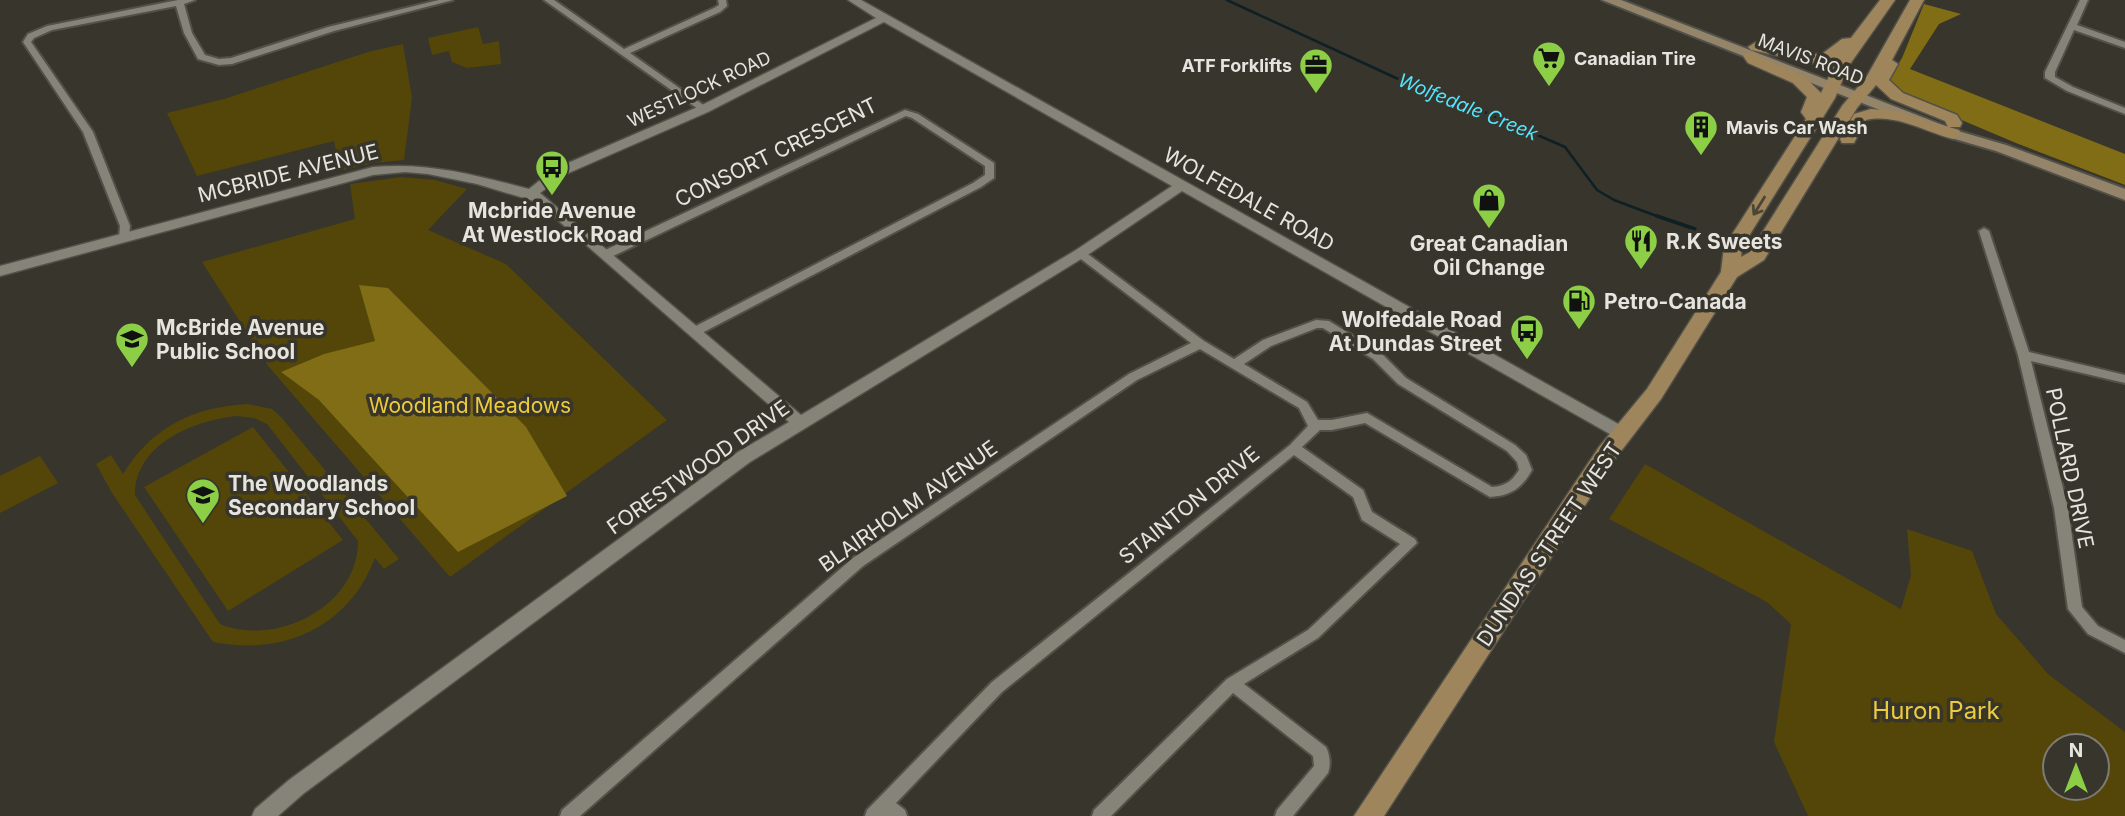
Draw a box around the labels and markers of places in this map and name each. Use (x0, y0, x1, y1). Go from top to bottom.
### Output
supermarket icon: Canadian Tire (1530, 39, 1568, 88)
office icon: ATF Forklifts (1297, 46, 1335, 95)
place label: Canadian Tire (1574, 48, 1696, 69)
place label: ATF Forklifts (1181, 55, 1292, 76)
building icon: Mavis Car Wash (1682, 108, 1720, 157)
place label: Mavis Car Wash (1726, 117, 1868, 138)
bus stop icon: Mcbride Avenue At Westlock Road (533, 148, 571, 197)
shop icon: Great Canadian Oil Change (1470, 181, 1508, 230)
place label: Mcbride Avenue At Westlock Road (462, 198, 642, 247)
restaurant icon: R.K Sweets (1622, 222, 1660, 271)
place label: R.K Sweets (1666, 229, 1783, 254)
place label: Great Canadian Oil Change (1410, 231, 1568, 280)
fuel station icon: Petro-Canada (1560, 282, 1598, 331)
place label: Petro-Canada (1604, 289, 1747, 314)
place label: Wolfedale Road At Dundas Street (1329, 307, 1502, 356)
bus stop icon: Wolfedale Road At Dundas Street (1508, 312, 1546, 361)
place label: McBride Avenue Public School (156, 315, 325, 364)
school or university icon: McBride Avenue Public School (113, 320, 151, 369)
place label: The Woodlands Secondary School (228, 471, 415, 520)
school or university icon: The Woodlands Secondary School (184, 476, 222, 525)

